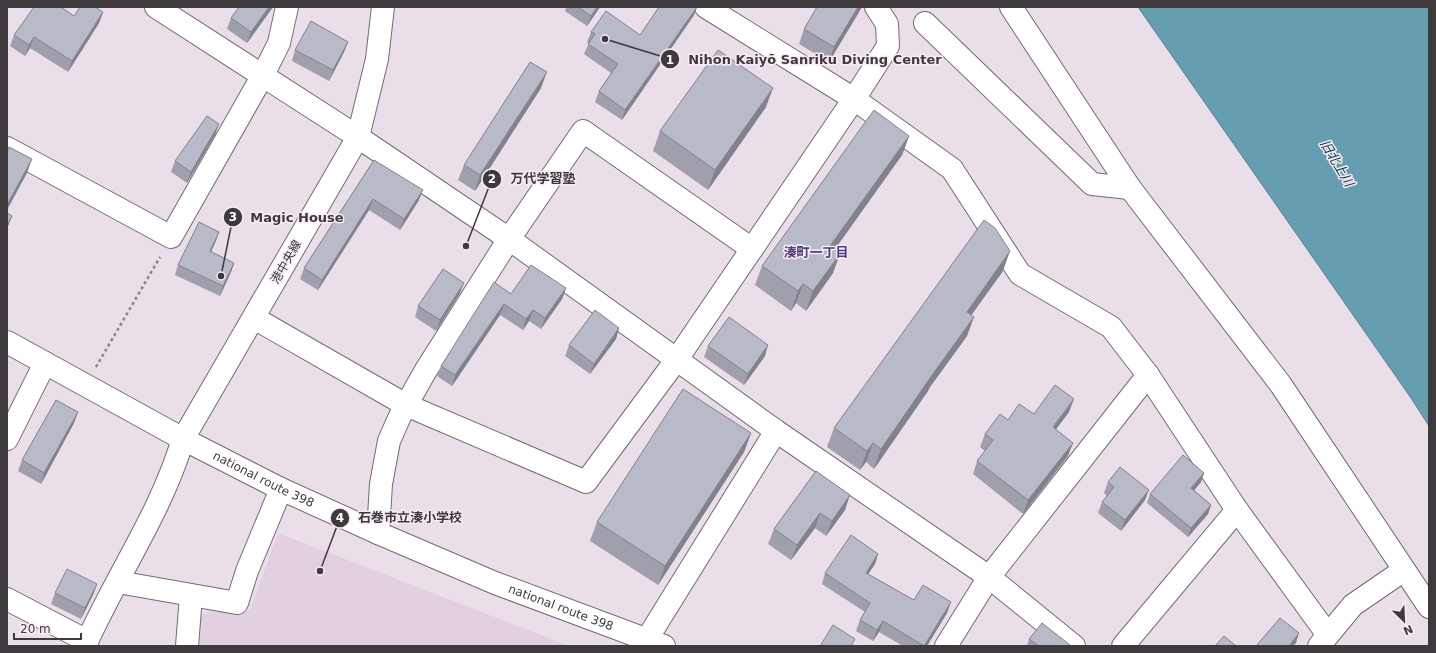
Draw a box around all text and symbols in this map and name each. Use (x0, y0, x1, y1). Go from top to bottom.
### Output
callout: Nihon Kaiyō Sanriku Diving Center (660, 47, 950, 72)
text: Nihon Kaiyō Sanriku Diving Center (688, 52, 942, 67)
text: 1 (666, 53, 674, 67)
water label: 旧北上川 (1317, 137, 1358, 191)
callout: 万代学習塾 (482, 166, 583, 191)
text: 万代学習塾 (510, 171, 576, 186)
text: 2 (488, 172, 496, 186)
callout: Magic House (223, 204, 352, 229)
text: 3 (229, 210, 237, 224)
text: Magic House (250, 210, 344, 225)
street label: 港中央線 (268, 238, 304, 286)
district label: 湊町一丁目 (783, 245, 849, 260)
street label: national route 398 (211, 448, 316, 510)
callout: 石巻市立湊小学校 (330, 505, 470, 530)
text: 石巻市立湊小学校 (358, 510, 462, 525)
text: 4 (336, 511, 344, 525)
street label: national route 398 (506, 582, 615, 633)
north arrow (1384, 601, 1424, 641)
scale bar (14, 615, 81, 641)
text: 20 m (20, 622, 51, 636)
text: N (1401, 622, 1415, 637)

